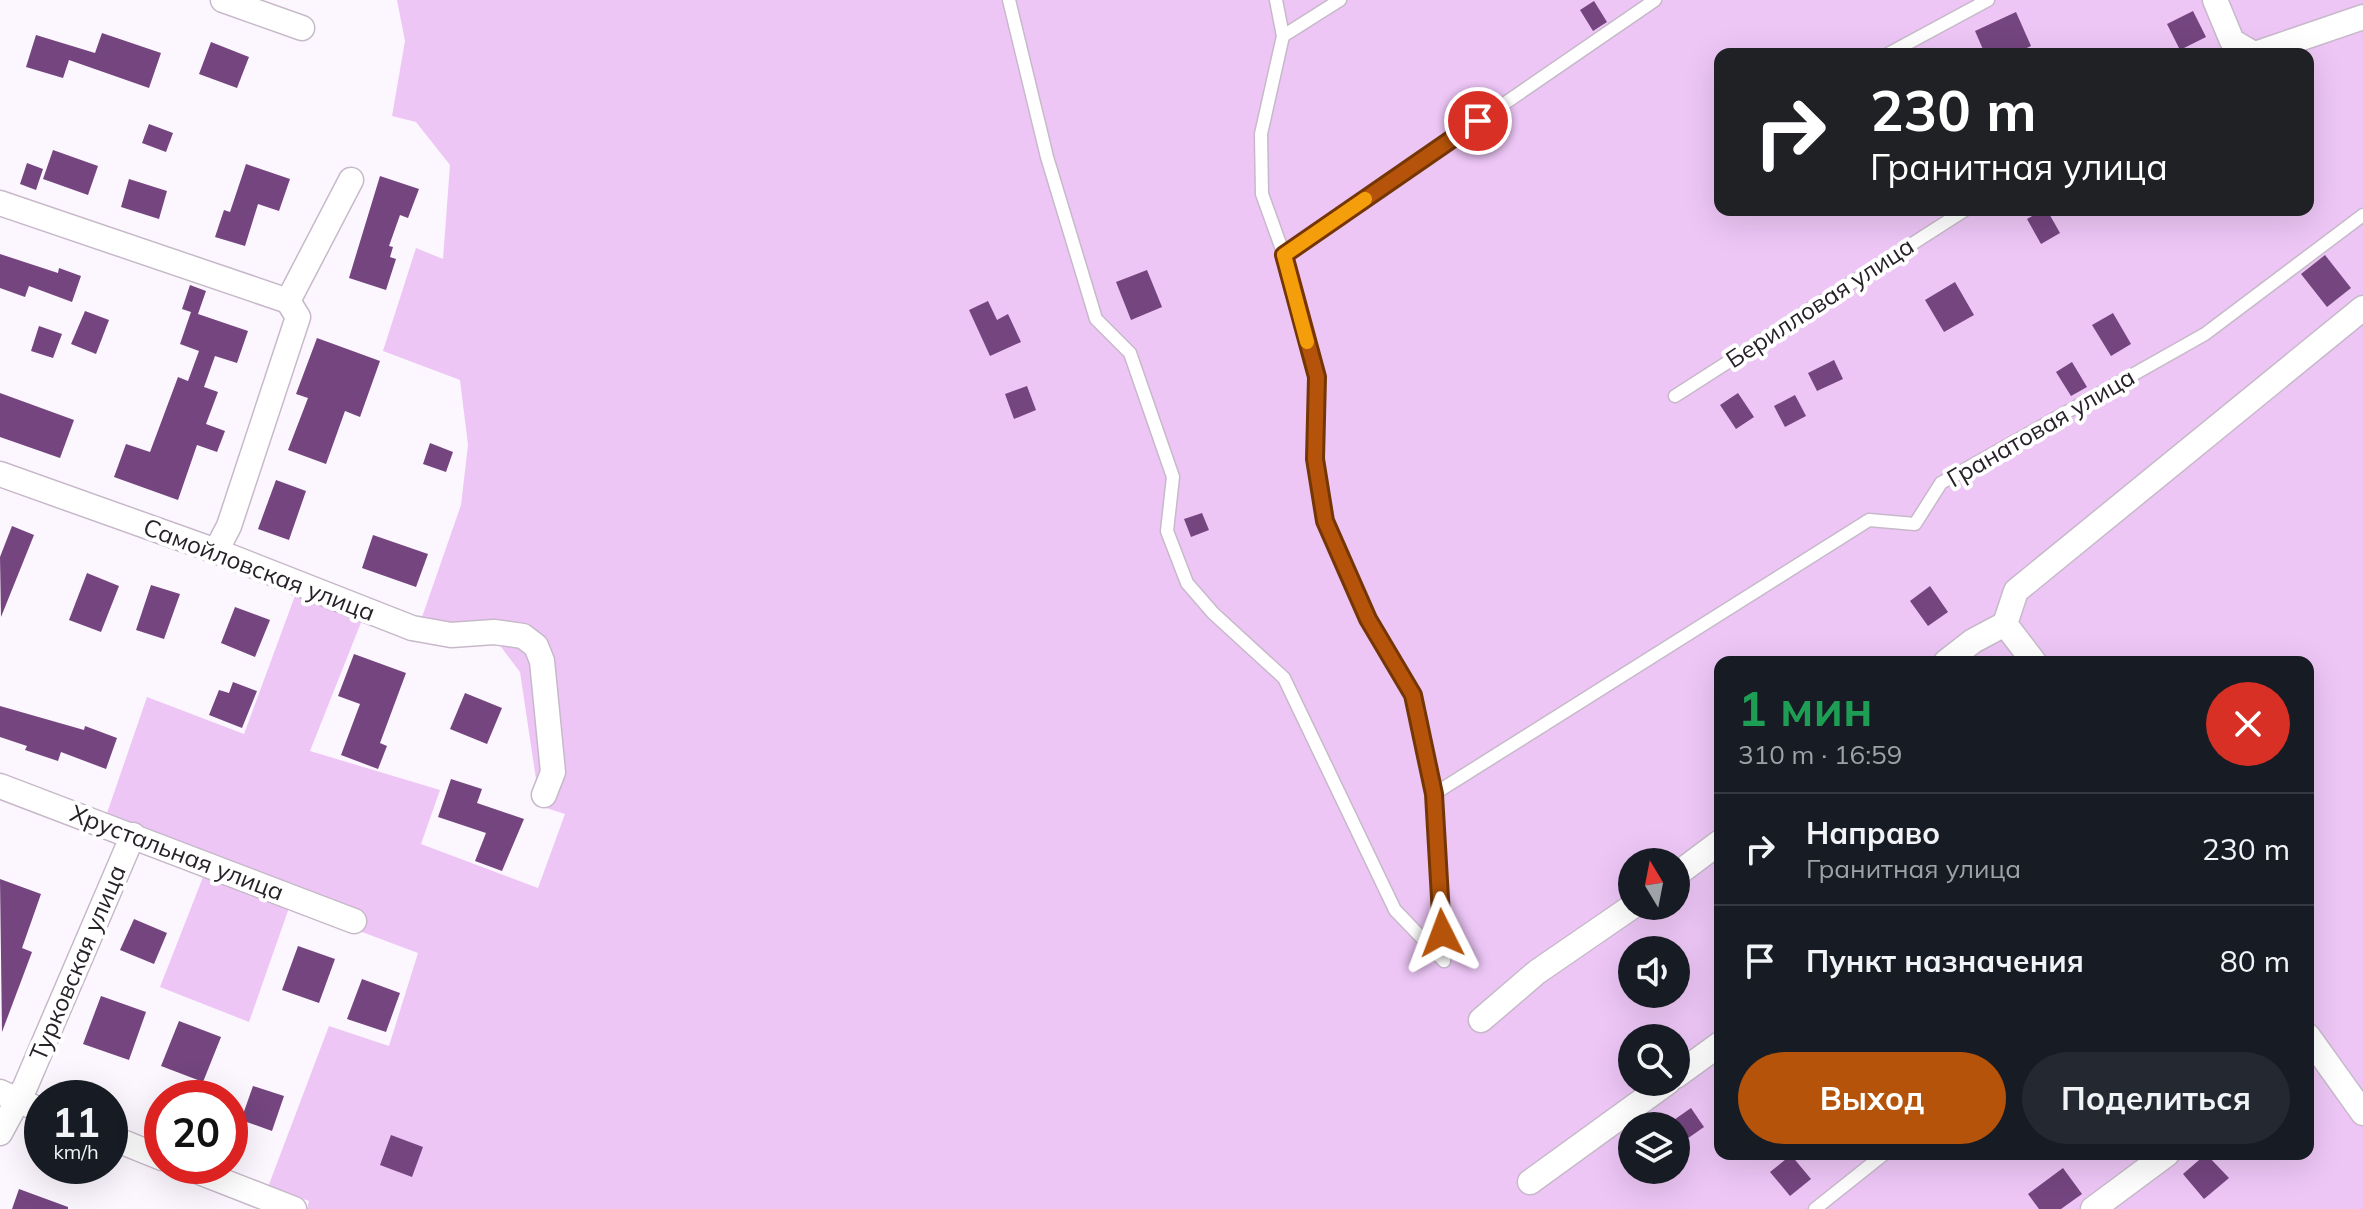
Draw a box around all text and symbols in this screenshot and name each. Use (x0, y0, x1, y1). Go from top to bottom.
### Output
text: 230 m (1870, 75, 2037, 145)
icon: right (1738, 80, 1842, 184)
pin (1444, 87, 1512, 155)
icon: arrive (1456, 99, 1500, 143)
text: Гранитная улица (1870, 144, 2168, 189)
street label: Берилловая улица (1720, 230, 1919, 374)
street label: Гранатовая улица (1941, 361, 2140, 493)
street label: Самойловская улица (139, 511, 379, 627)
text: 1 мин (1738, 678, 1873, 738)
button: close (2206, 682, 2290, 766)
text: 310 m · 16:59 (1738, 738, 1902, 771)
street label: Хрустальная улица (66, 798, 288, 907)
text: Направо (1806, 814, 1940, 852)
icon: right (1738, 827, 1782, 871)
text: 230 m (2202, 830, 2290, 868)
north arrow (1618, 848, 1690, 920)
map controls (1618, 848, 1690, 1184)
text: Гранитная улица (1806, 852, 2021, 885)
street label: Турковская улица (22, 860, 132, 1065)
position arrow (1400, 891, 1484, 975)
button: sound (1618, 936, 1690, 1008)
icon: arrive (1738, 939, 1782, 983)
text: Пункт назначения (1806, 942, 2084, 980)
text: 80 m (2220, 942, 2290, 980)
button: search (1618, 1024, 1690, 1096)
button: Выход (1738, 1052, 2006, 1144)
button: Поделиться (2022, 1052, 2290, 1144)
speed limit sign: 20 (144, 1080, 248, 1184)
text: 11 (52, 1097, 100, 1147)
button: layers (1618, 1112, 1690, 1184)
text: km/h (53, 1139, 99, 1164)

